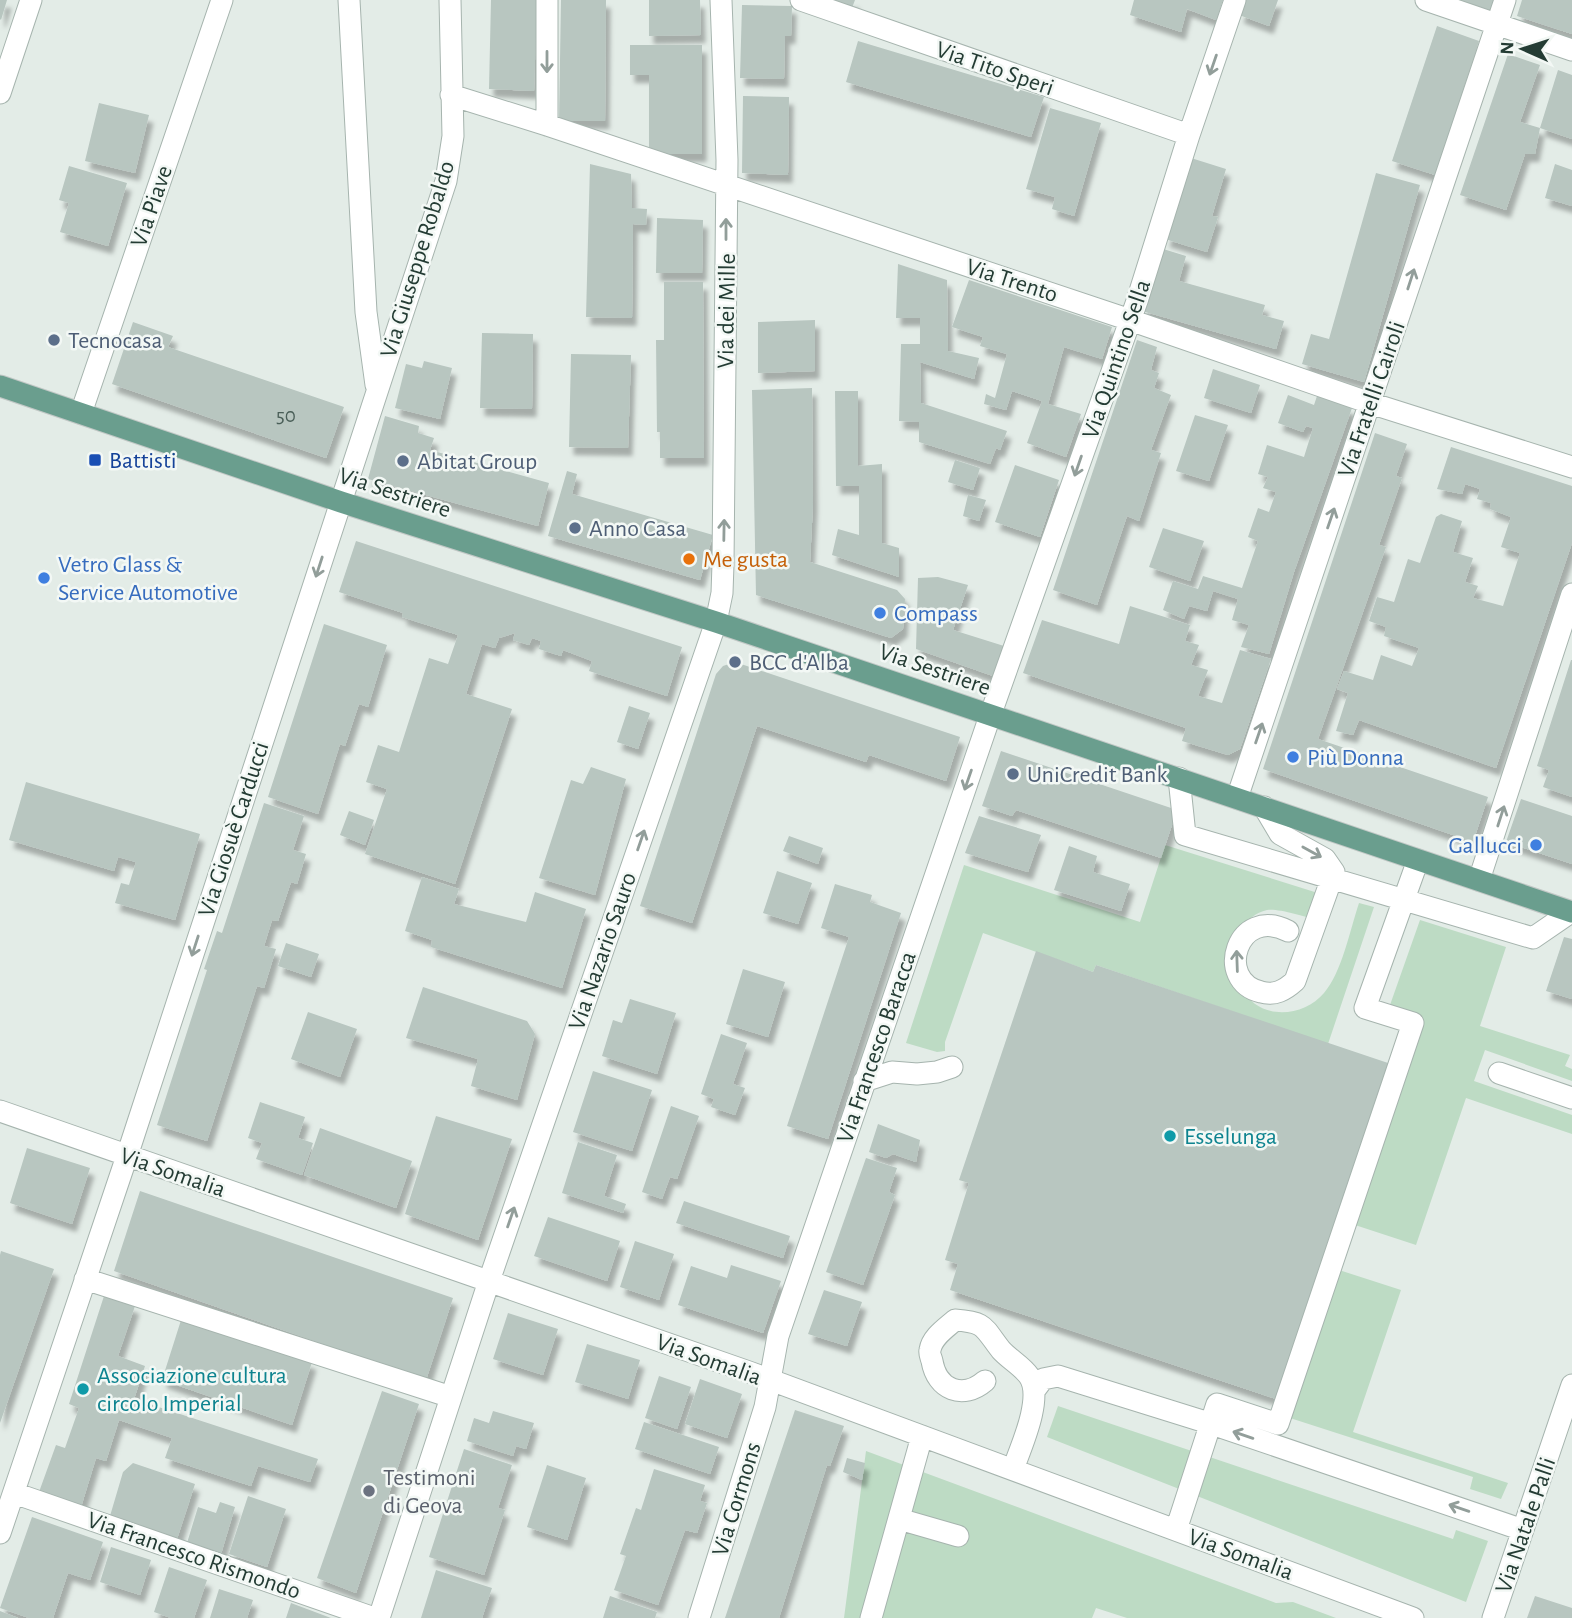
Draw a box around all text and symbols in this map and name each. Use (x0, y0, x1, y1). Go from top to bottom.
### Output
north arrow (1488, 14, 1558, 84)
street label: Via Tito Speri (933, 38, 1057, 100)
text: N (1498, 41, 1517, 55)
one-way arrow (540, 51, 554, 74)
one-way arrow (1206, 53, 1218, 75)
street label: Via Giuseppe Robaldo (377, 158, 459, 360)
street label: Via Piave (127, 163, 177, 250)
one-way arrow (719, 217, 733, 240)
street label: Via dei Mille (714, 253, 740, 369)
street label: Via Trento (963, 255, 1061, 307)
one-way arrow (1406, 268, 1419, 290)
street label: Via Quintino Sella (1078, 277, 1155, 442)
street label: Via Fratelli Cairoli (1334, 318, 1410, 480)
place label: Tecnocasa (68, 329, 163, 353)
marker: Tecnocasa (46, 332, 62, 348)
house number: 50 (276, 405, 296, 426)
place label: Battisti (109, 449, 176, 473)
place label: Abitat Group (417, 450, 537, 474)
marker: Battisti (87, 452, 103, 468)
marker: Abitat Group (395, 453, 411, 469)
one-way arrow (1071, 455, 1084, 477)
street label: Via Sestriere (336, 464, 454, 522)
one-way arrow (1326, 507, 1338, 529)
place label: Anno Casa (589, 517, 686, 541)
one-way arrow (717, 518, 730, 541)
marker: Anno Casa (567, 520, 583, 536)
place label: Me gusta (703, 548, 788, 572)
marker: Me gusta (681, 551, 697, 567)
place label: Vetro Glass & Service Automotive (58, 553, 238, 605)
one-way arrow (312, 555, 325, 577)
marker: Vetro Glass & Service Automotive (36, 570, 52, 586)
place label: Compass (894, 602, 978, 626)
marker: Compass (872, 605, 888, 621)
street label: Via Sestriere (876, 640, 994, 700)
place label: BCC d'Alba (749, 651, 849, 675)
marker: BCC d'Alba (727, 654, 743, 670)
one-way arrow (1254, 723, 1266, 745)
street label: Via Giosuè Carducci (194, 739, 274, 920)
place label: Più Donna (1307, 746, 1404, 770)
marker: Più Donna (1285, 749, 1301, 765)
place label: UniCredit Bank (1027, 763, 1168, 787)
marker: UniCredit Bank (1005, 766, 1021, 782)
one-way arrow (961, 769, 974, 791)
one-way arrow (1496, 805, 1508, 827)
one-way arrow (636, 829, 648, 851)
place label: Gallucci (1448, 834, 1522, 858)
marker: Gallucci (1528, 837, 1544, 853)
one-way arrow (1302, 845, 1322, 859)
street label: Via Nazario Sauro (565, 869, 641, 1033)
one-way arrow (188, 934, 200, 956)
street label: Via Francesco Baracca (833, 949, 921, 1146)
one-way arrow (1231, 950, 1244, 973)
place label: Esselunga (1184, 1125, 1277, 1149)
marker: Esselunga (1162, 1128, 1178, 1144)
street label: Via Somalia (117, 1144, 229, 1202)
one-way arrow (506, 1206, 518, 1228)
street label: Via Somalia (653, 1330, 764, 1390)
place label: Associazione cultura circolo Imperial (97, 1364, 287, 1416)
marker: Associazione cultura circolo Imperial (75, 1381, 91, 1397)
one-way arrow (1233, 1428, 1255, 1440)
street label: Via Cormons (708, 1440, 766, 1559)
street label: Via Natale Palli (1492, 1454, 1560, 1596)
place label: Testimoni di Geova (383, 1466, 476, 1518)
marker: Testimoni di Geova (361, 1483, 377, 1499)
one-way arrow (1448, 1501, 1470, 1513)
street label: Via Francesco Rismondo (84, 1508, 304, 1604)
street label: Via Somalia (1185, 1525, 1296, 1585)

